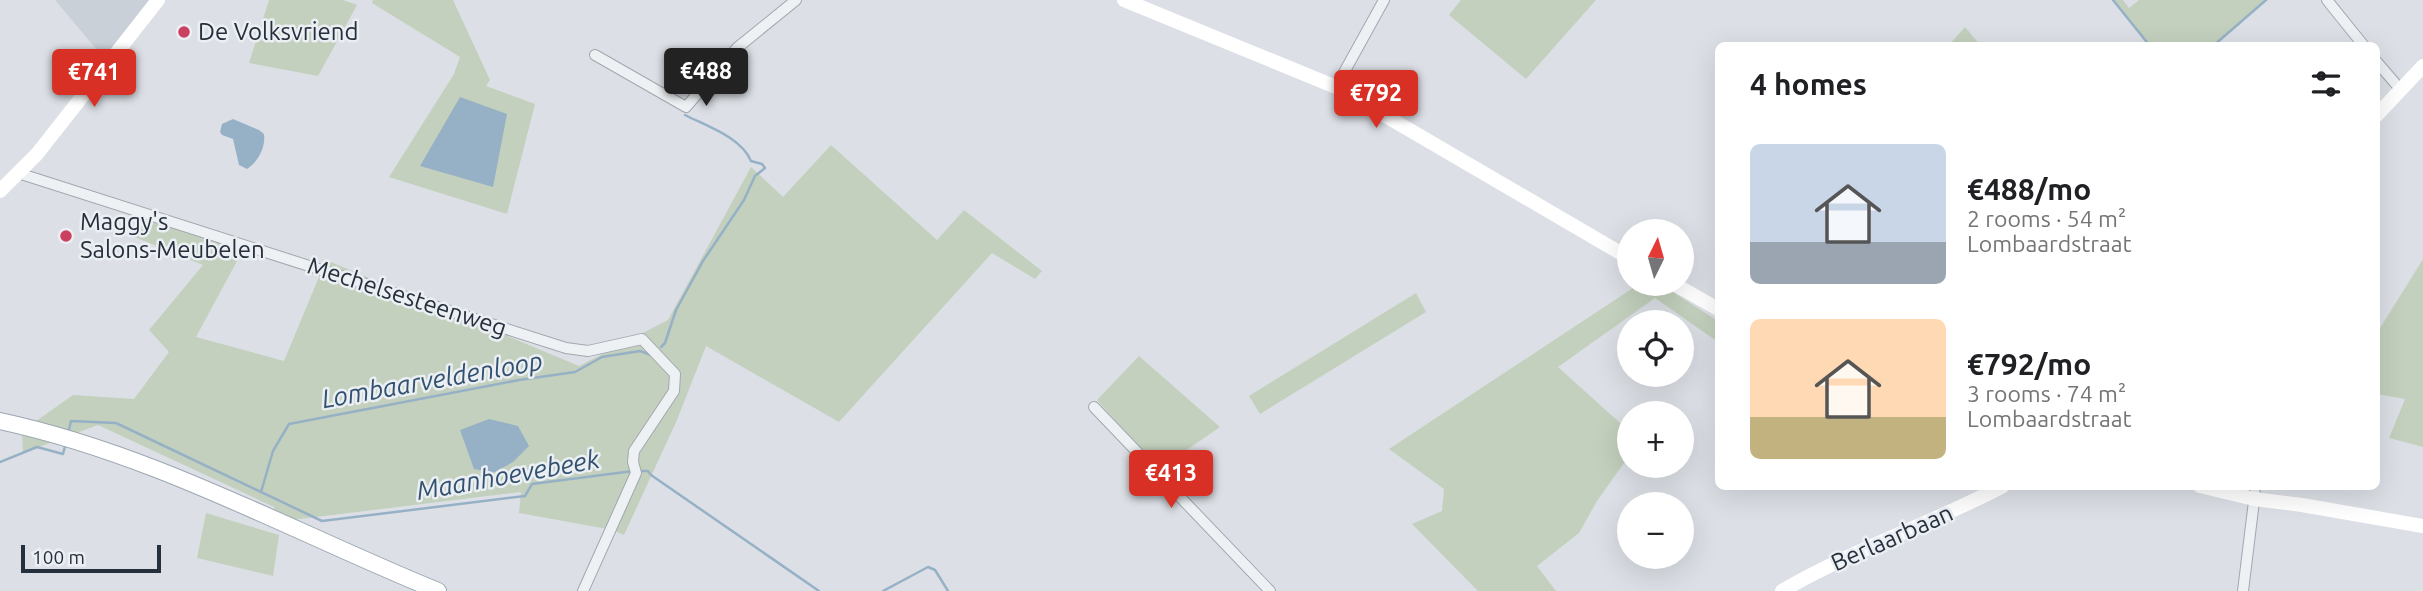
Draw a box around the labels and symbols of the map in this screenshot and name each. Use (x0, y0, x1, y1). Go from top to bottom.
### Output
place label: De Volksvriend (198, 18, 359, 45)
marker: De Volksvriend (176, 24, 192, 40)
pin: €488 (665, 48, 747, 108)
pin: €741 (53, 50, 135, 109)
pin: €792 (1335, 71, 1417, 130)
place label: Maggy's Salons-Meubelen (80, 208, 265, 263)
north arrow (1617, 219, 1694, 296)
marker: Maggy's Salons-Meubelen (58, 228, 74, 244)
street label: Mechelsesteenweg (304, 252, 510, 341)
water label: Lombaarveldenloop (319, 346, 545, 413)
water label: Maanhoevebeek (414, 444, 602, 505)
pin: €413 (1130, 450, 1212, 510)
street label: Berlaarbaan (1827, 499, 1957, 576)
scale bar (21, 542, 161, 574)

